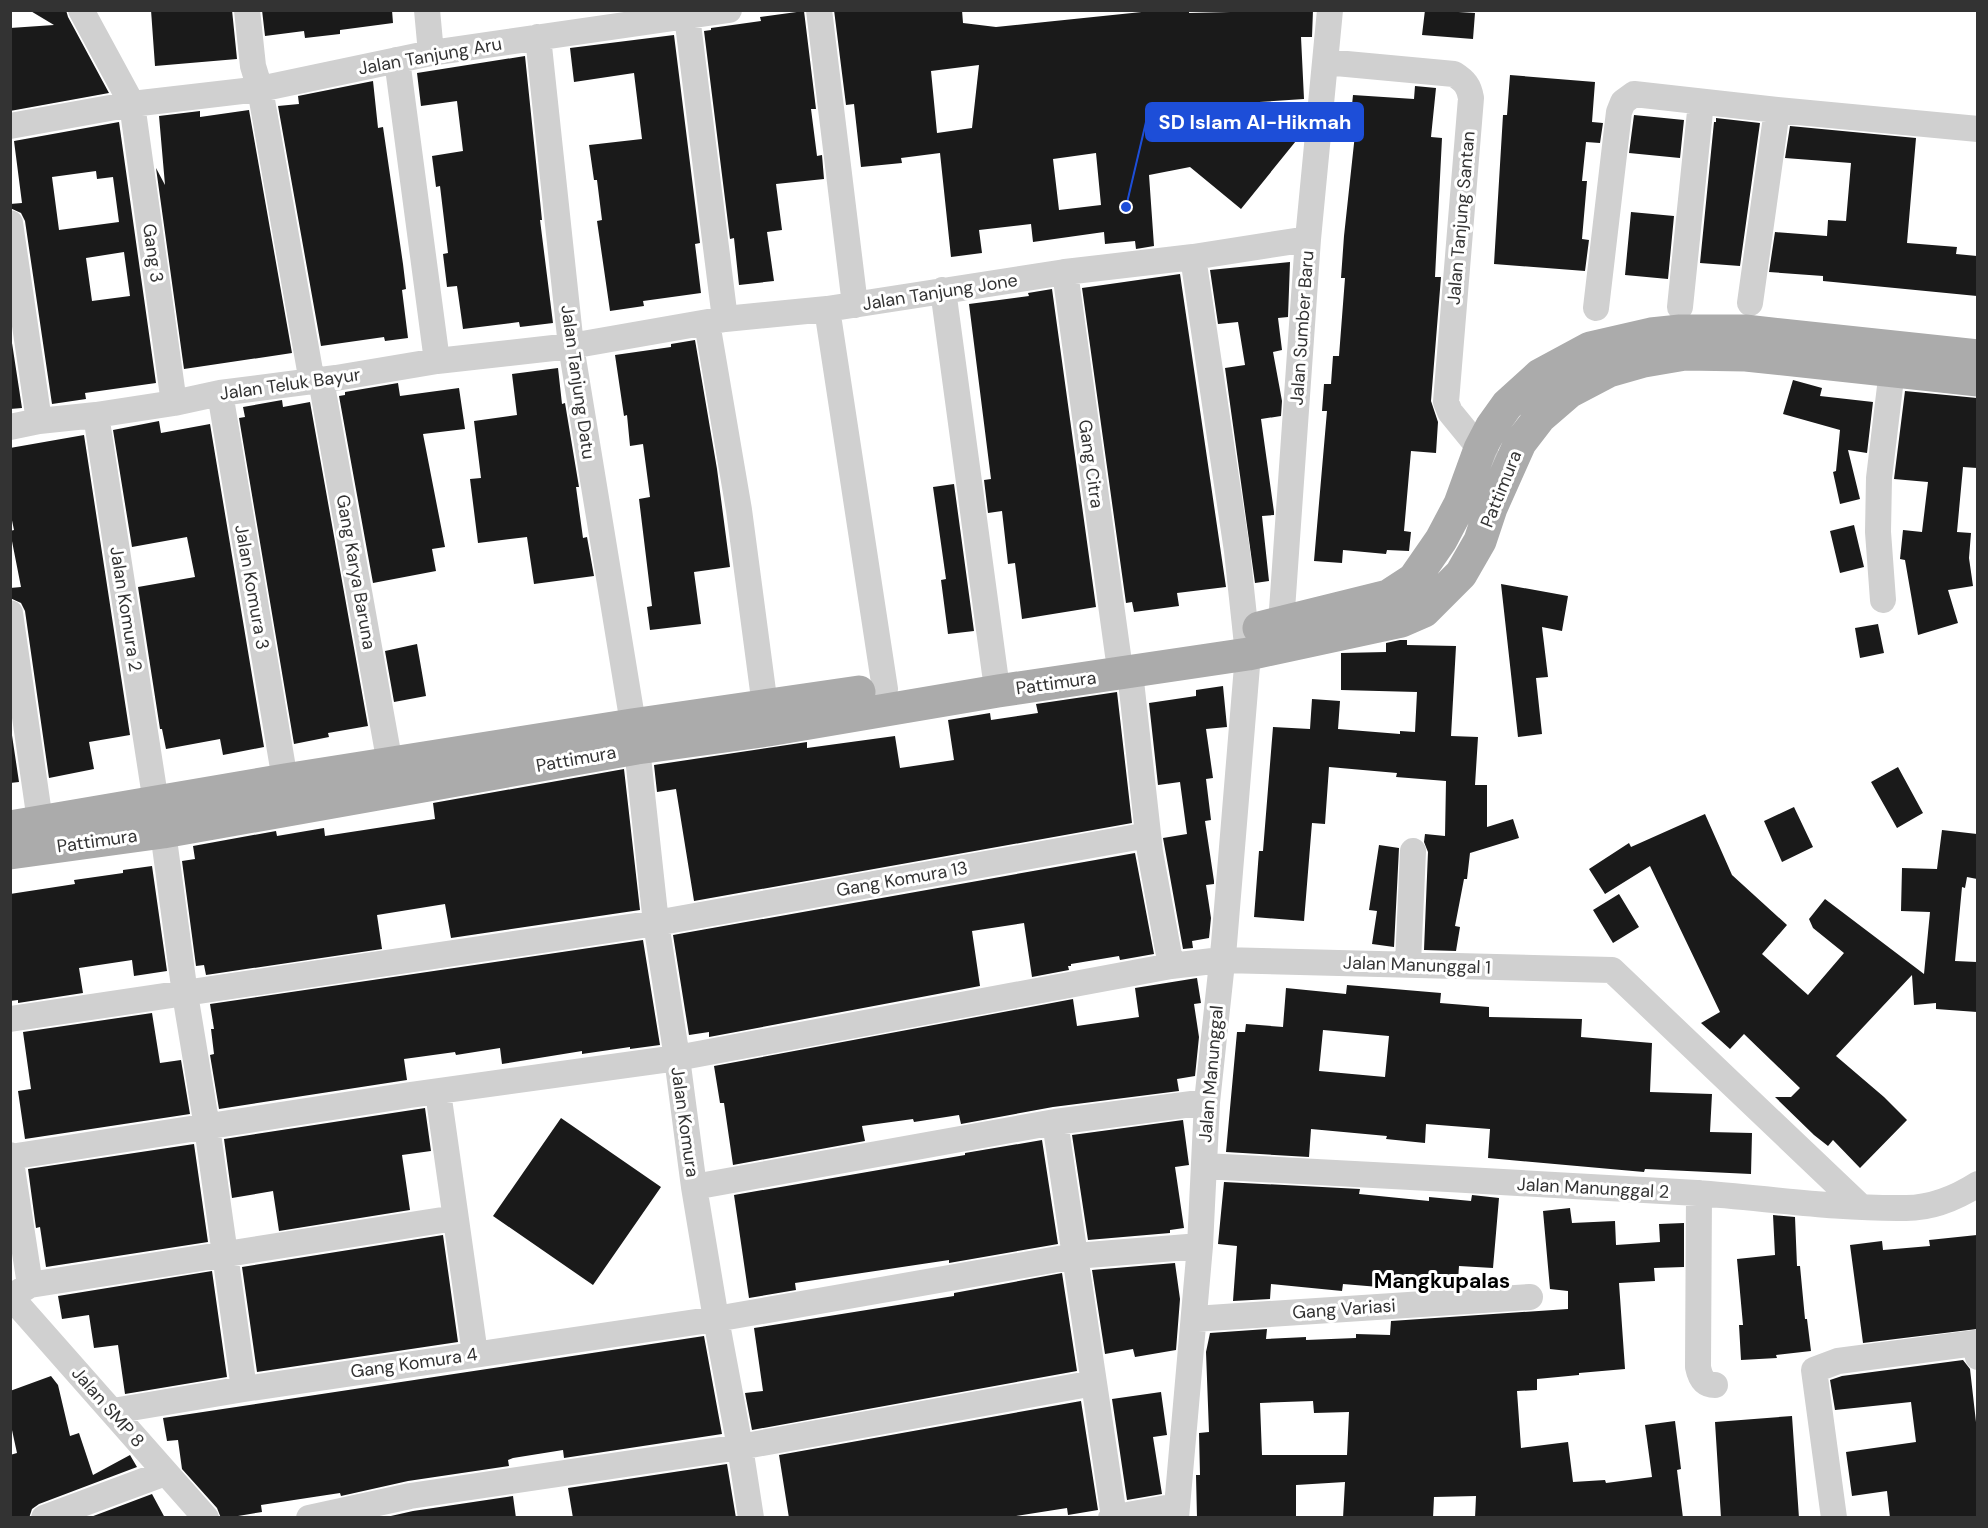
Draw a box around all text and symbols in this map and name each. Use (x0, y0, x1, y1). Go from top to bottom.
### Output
street label: Jalan Tanjung Aru (356, 32, 504, 80)
callout: SD Islam Al-Hikmah (1146, 103, 1363, 141)
text: SD Islam Al-Hikmah (1159, 109, 1351, 135)
street label: Jalan Tanjung Santan (1441, 130, 1481, 306)
street label: Gang 3 (137, 222, 169, 284)
street label: Jalan Sumber Baru (1285, 250, 1319, 406)
street label: Jalan Tanjung Jone (861, 268, 1019, 316)
street label: Jalan Tanjung Datu (555, 303, 601, 461)
street label: Jalan Teluk Bayur (218, 362, 362, 406)
street label: Gang Citra (1073, 418, 1109, 510)
street label: Pattimura (1475, 447, 1527, 531)
street label: Gang Karya Baruna (331, 493, 381, 651)
street label: Jalan Komura 3 (229, 523, 275, 651)
street label: Jalan Komura 2 (104, 545, 148, 673)
street label: Pattimura (1014, 665, 1098, 701)
street label: Pattimura (534, 740, 618, 778)
street label: Pattimura (55, 823, 139, 859)
street label: Gang Komura 13 (834, 856, 970, 902)
street label: Jalan Manunggal 1 (1343, 950, 1491, 980)
street label: Jalan Manunggal (1193, 1004, 1229, 1144)
street label: Jalan Komura (665, 1065, 705, 1179)
street label: Jalan Manunggal 2 (1516, 1172, 1670, 1204)
district label: Mangkupalas (1374, 1267, 1510, 1295)
street label: Gang Variasi (1292, 1293, 1396, 1325)
street label: Gang Komura 4 (349, 1342, 479, 1384)
street label: Jalan SMP 8 (66, 1362, 150, 1452)

